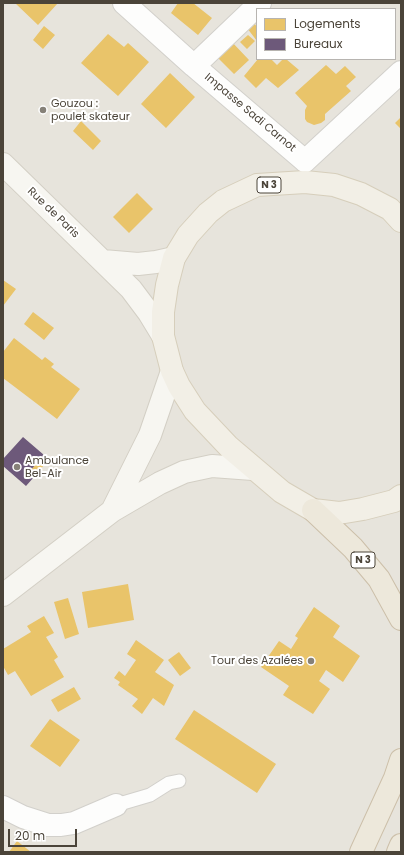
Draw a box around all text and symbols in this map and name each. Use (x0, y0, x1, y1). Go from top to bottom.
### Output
legend (256, 8, 396, 60)
text: Logements (294, 15, 361, 32)
text: Bureaux (294, 35, 343, 52)
street label: Impasse Sadi Carnot (202, 71, 298, 155)
place label: Gouzou : poulet skateur (51, 97, 130, 123)
marker: Gouzou : poulet skateur (38, 105, 48, 115)
road number: N 3 (257, 177, 281, 193)
street label: Rue de Paris (24, 185, 82, 241)
place label: Ambulance Bel-Air (25, 454, 89, 480)
marker: Ambulance Bel-Air (12, 462, 22, 472)
road number: N 3 (351, 552, 375, 568)
place label: Tour des Azalées (211, 654, 303, 668)
marker: Tour des Azalées (306, 656, 316, 666)
scale bar (10, 821, 79, 847)
text: 20 m (15, 827, 45, 844)

